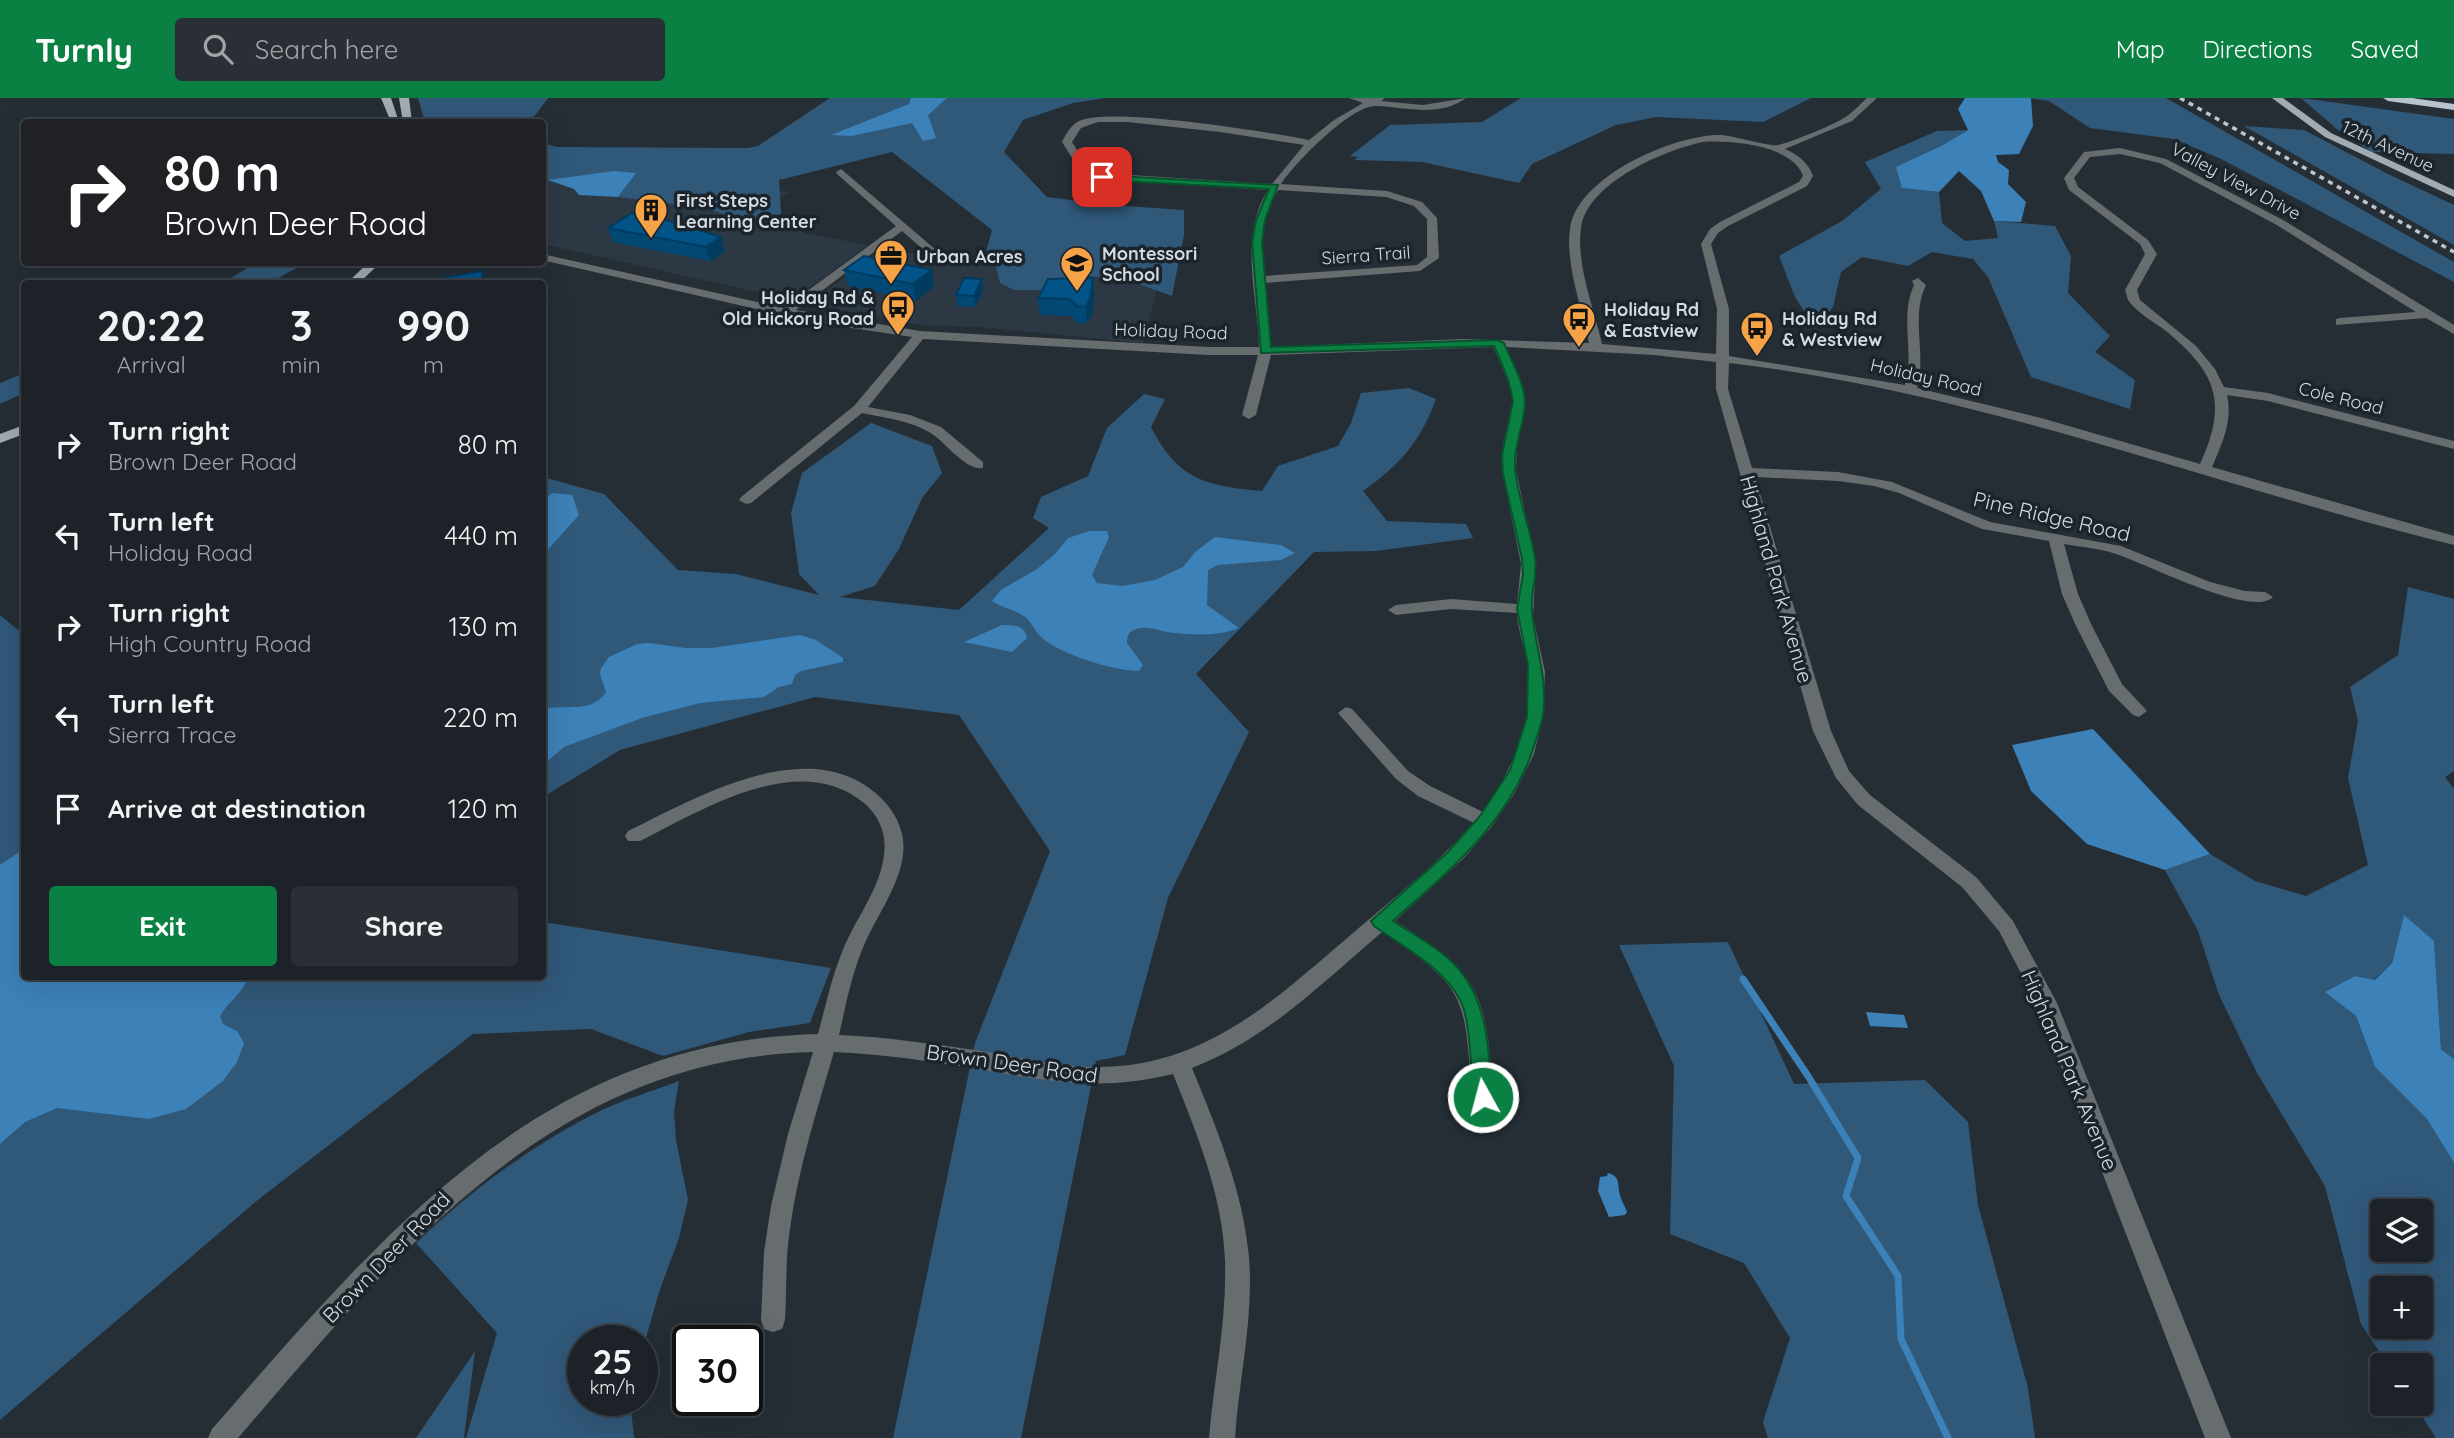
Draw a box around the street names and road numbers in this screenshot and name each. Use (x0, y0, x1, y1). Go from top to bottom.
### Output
street label: 12th Avenue (2338, 115, 2438, 177)
street label: Valley View Drive (2167, 137, 2305, 225)
street label: Sierra Trail (1321, 240, 1411, 270)
street label: Holiday Road (1114, 318, 1228, 344)
street label: Holiday Road (1868, 353, 1984, 401)
street label: Cole Road (2296, 376, 2386, 420)
street label: Highland Park Avenue (1735, 472, 1819, 686)
street label: Pine Ridge Road (1971, 485, 2133, 547)
street label: Highland Park Avenue (2016, 966, 2124, 1174)
street label: Brown Deer Road (925, 1038, 1099, 1088)
street label: Brown Deer Road (317, 1186, 455, 1328)

